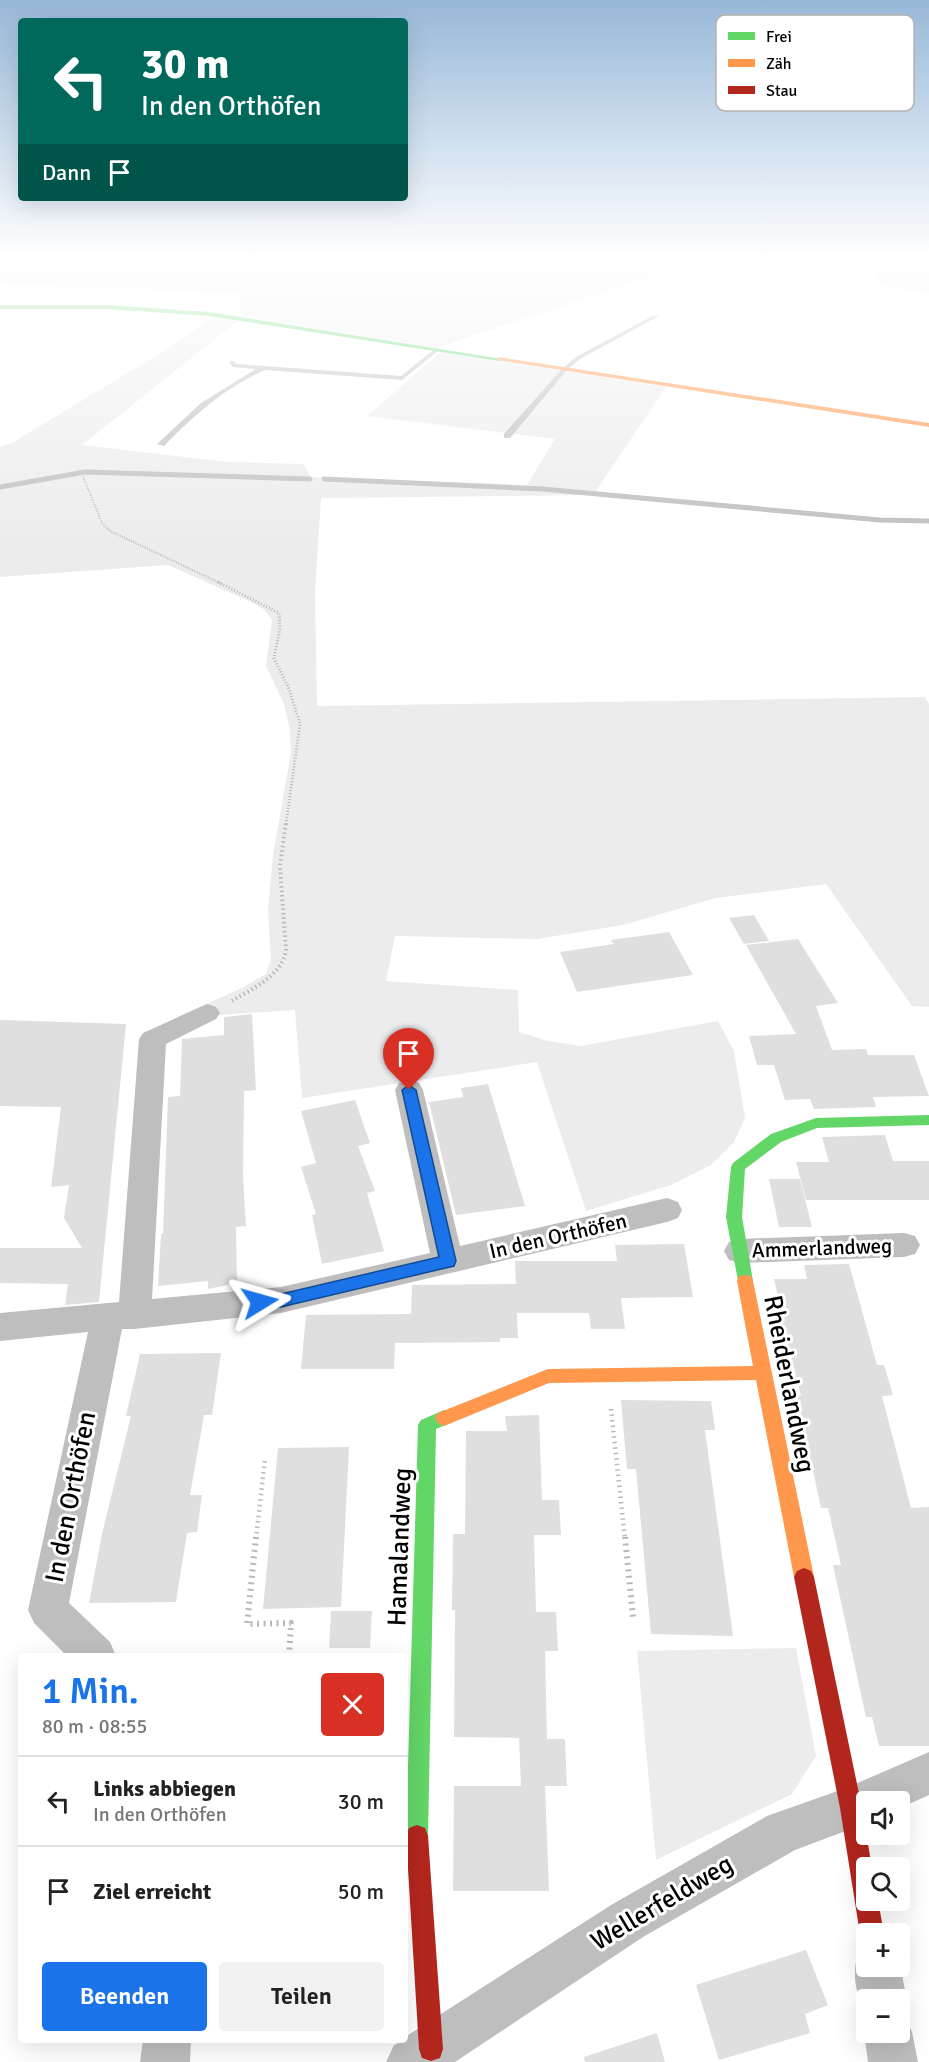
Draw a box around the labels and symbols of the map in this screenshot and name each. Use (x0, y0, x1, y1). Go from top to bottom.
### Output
legend (716, 15, 914, 111)
text: Frei (766, 27, 792, 47)
text: Zäh (766, 54, 792, 74)
text: Stau (766, 81, 797, 101)
pin (383, 1028, 434, 1090)
street label: In den Orthöfen (487, 1208, 629, 1264)
street label: Ammerlandweg (751, 1233, 893, 1263)
position arrow (228, 1270, 292, 1334)
street label: Rheiderlandweg (756, 1293, 822, 1475)
street label: In den Orthöfen (39, 1409, 103, 1585)
street label: Hamalandweg (381, 1467, 419, 1627)
street label: Wellerfeldweg (585, 1848, 739, 1958)

